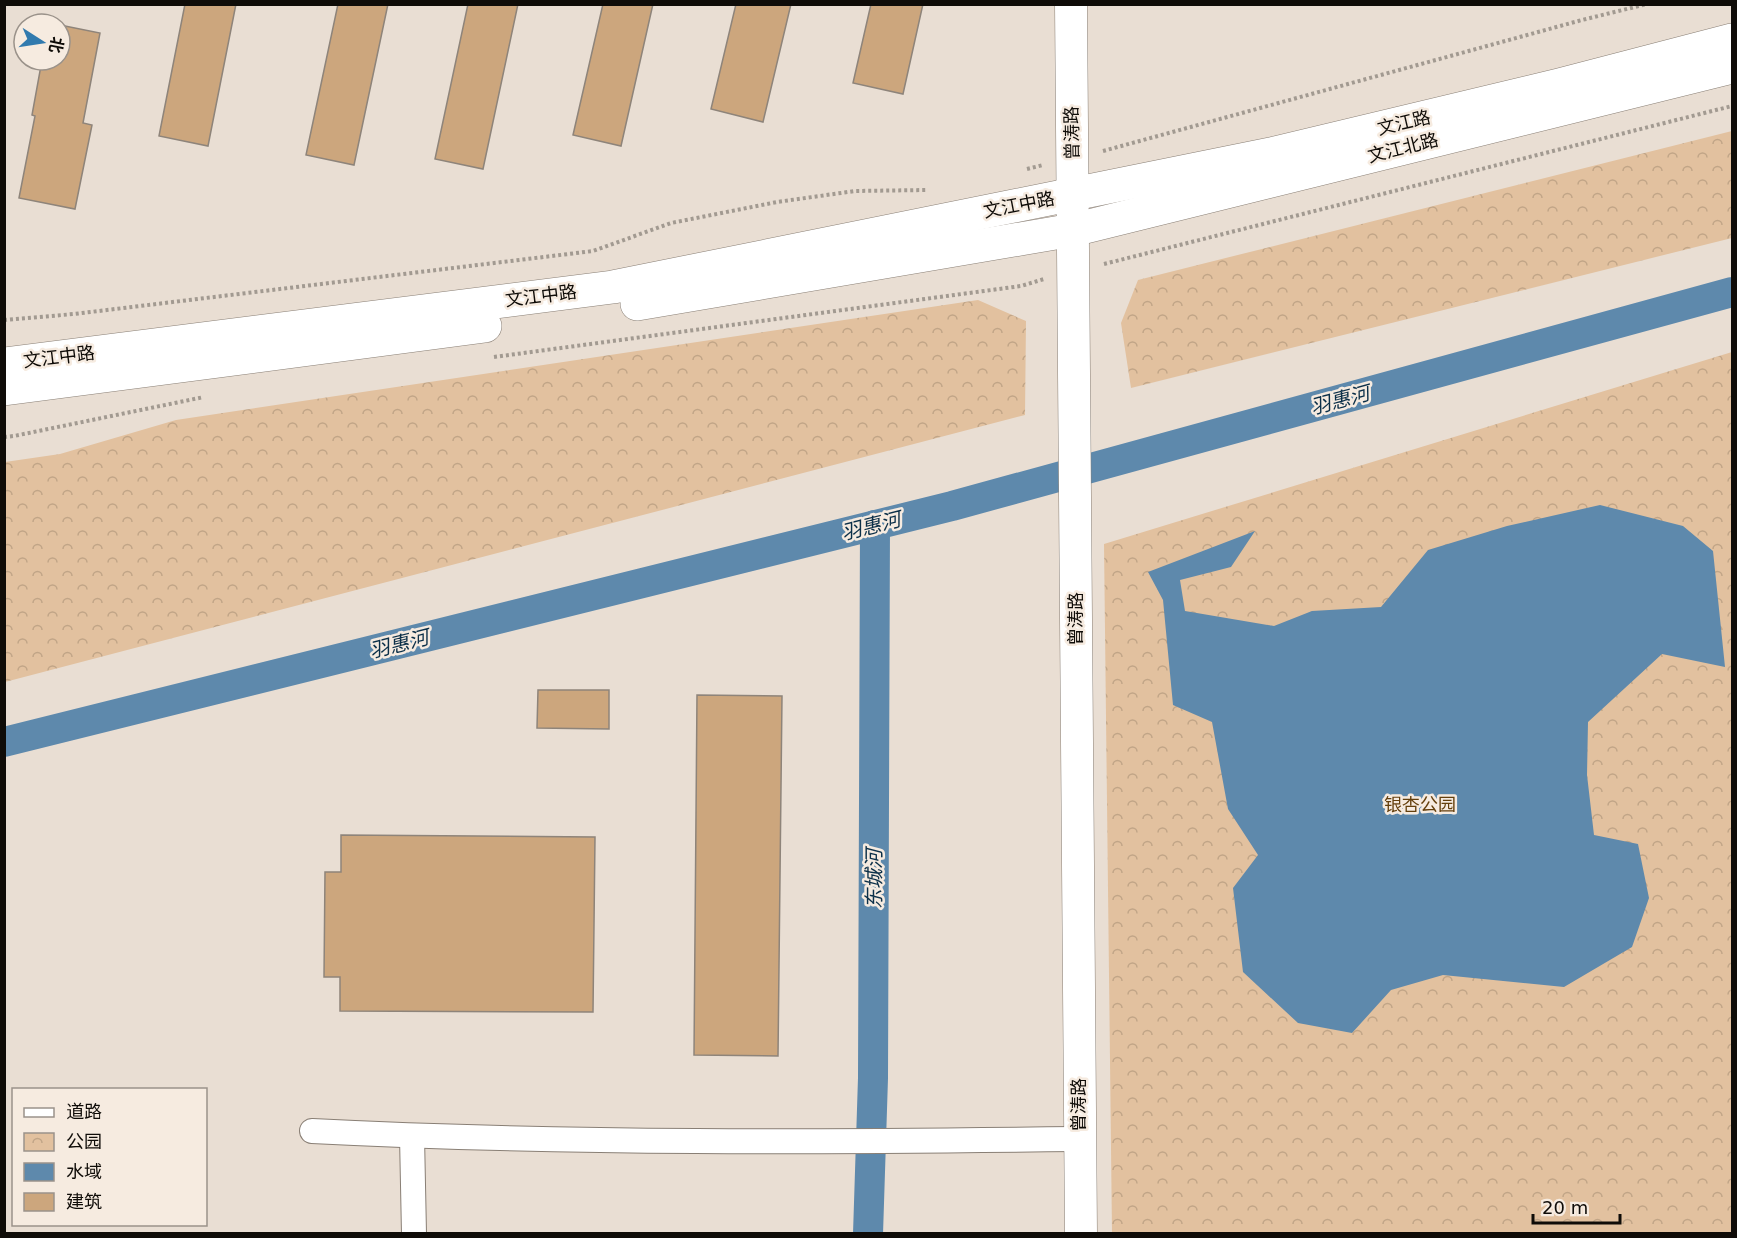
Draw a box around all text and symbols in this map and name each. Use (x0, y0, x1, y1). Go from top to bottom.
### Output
north arrow (12, 12, 72, 72)
text: 北 (45, 35, 67, 55)
street label: 曾涛路 (1061, 106, 1082, 160)
street label: 文江路 (1375, 106, 1433, 139)
street label: 文江北路 (1365, 129, 1440, 166)
street label: 文江中路 (982, 187, 1056, 222)
street label: 文江中路 (504, 281, 578, 310)
street label: 文江中路 (22, 342, 96, 371)
water label: 羽惠河 (1308, 380, 1376, 419)
water label: 羽惠河 (839, 506, 907, 545)
street label: 曾涛路 (1065, 592, 1086, 646)
water label: 羽惠河 (367, 624, 435, 663)
park label: 银杏公园 (1384, 794, 1456, 815)
water label: 东城河 (862, 845, 886, 909)
street label: 曾涛路 (1068, 1078, 1089, 1132)
legend (12, 1088, 207, 1226)
text: 道路 (66, 1101, 102, 1122)
text: 公园 (66, 1131, 102, 1152)
text: 水域 (66, 1161, 102, 1182)
scale bar (1533, 1187, 1620, 1225)
text: 建筑 (66, 1191, 102, 1212)
text: 20 m (1542, 1197, 1588, 1218)

